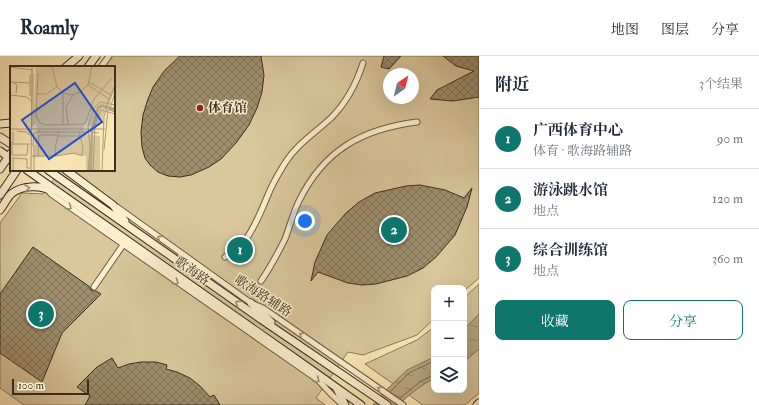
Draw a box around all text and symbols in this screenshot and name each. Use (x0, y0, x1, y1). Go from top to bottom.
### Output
text: Roamly (20, 16, 78, 40)
text: 地图 (611, 21, 639, 38)
text: 图层 (661, 21, 689, 38)
text: 分享 (711, 21, 739, 38)
inset map (10, 66, 115, 171)
north arrow (383, 68, 419, 104)
text: 附近 (495, 74, 529, 95)
text: 3个结果 (699, 76, 743, 92)
place label: 体育馆 (208, 100, 247, 116)
marker: 体育馆 (195, 103, 205, 113)
text: 广西体育中心 (533, 121, 623, 140)
text: 1 (506, 131, 510, 147)
text: 90 m (717, 131, 743, 147)
text: 体育 · 歌海路辅路 (533, 143, 632, 159)
text: 游泳跳水馆 (533, 181, 608, 200)
one-way arrow (24, 184, 31, 193)
text: 2 (505, 191, 511, 207)
text: 120 m (712, 191, 743, 207)
one-way arrow (65, 202, 72, 210)
text: 地点 (533, 203, 559, 219)
your location (295, 211, 315, 231)
pin: 2 (381, 215, 407, 245)
pin: 1 (227, 235, 253, 265)
one-way arrow (157, 236, 164, 243)
text: 综合训练馆 (533, 241, 608, 260)
text: 3 (506, 251, 511, 267)
text: 360 m (712, 251, 743, 267)
street label: 歌海路 (171, 253, 213, 289)
text: 地点 (533, 263, 559, 279)
street label: 歌海路辅路 (231, 272, 295, 320)
one-way arrow (171, 277, 178, 284)
map controls (431, 285, 467, 393)
button: + (431, 285, 467, 321)
pin: 3 (28, 299, 54, 329)
button: 收藏 (495, 300, 615, 340)
button: 分享 (623, 300, 743, 340)
one-way arrow (236, 301, 243, 308)
button: − (431, 321, 467, 357)
one-way arrow (299, 333, 306, 340)
button: layers (431, 357, 467, 393)
one-way arrow (312, 376, 319, 383)
scale bar (12, 377, 89, 396)
text: 100 m (18, 379, 44, 392)
one-way arrow (377, 387, 384, 394)

